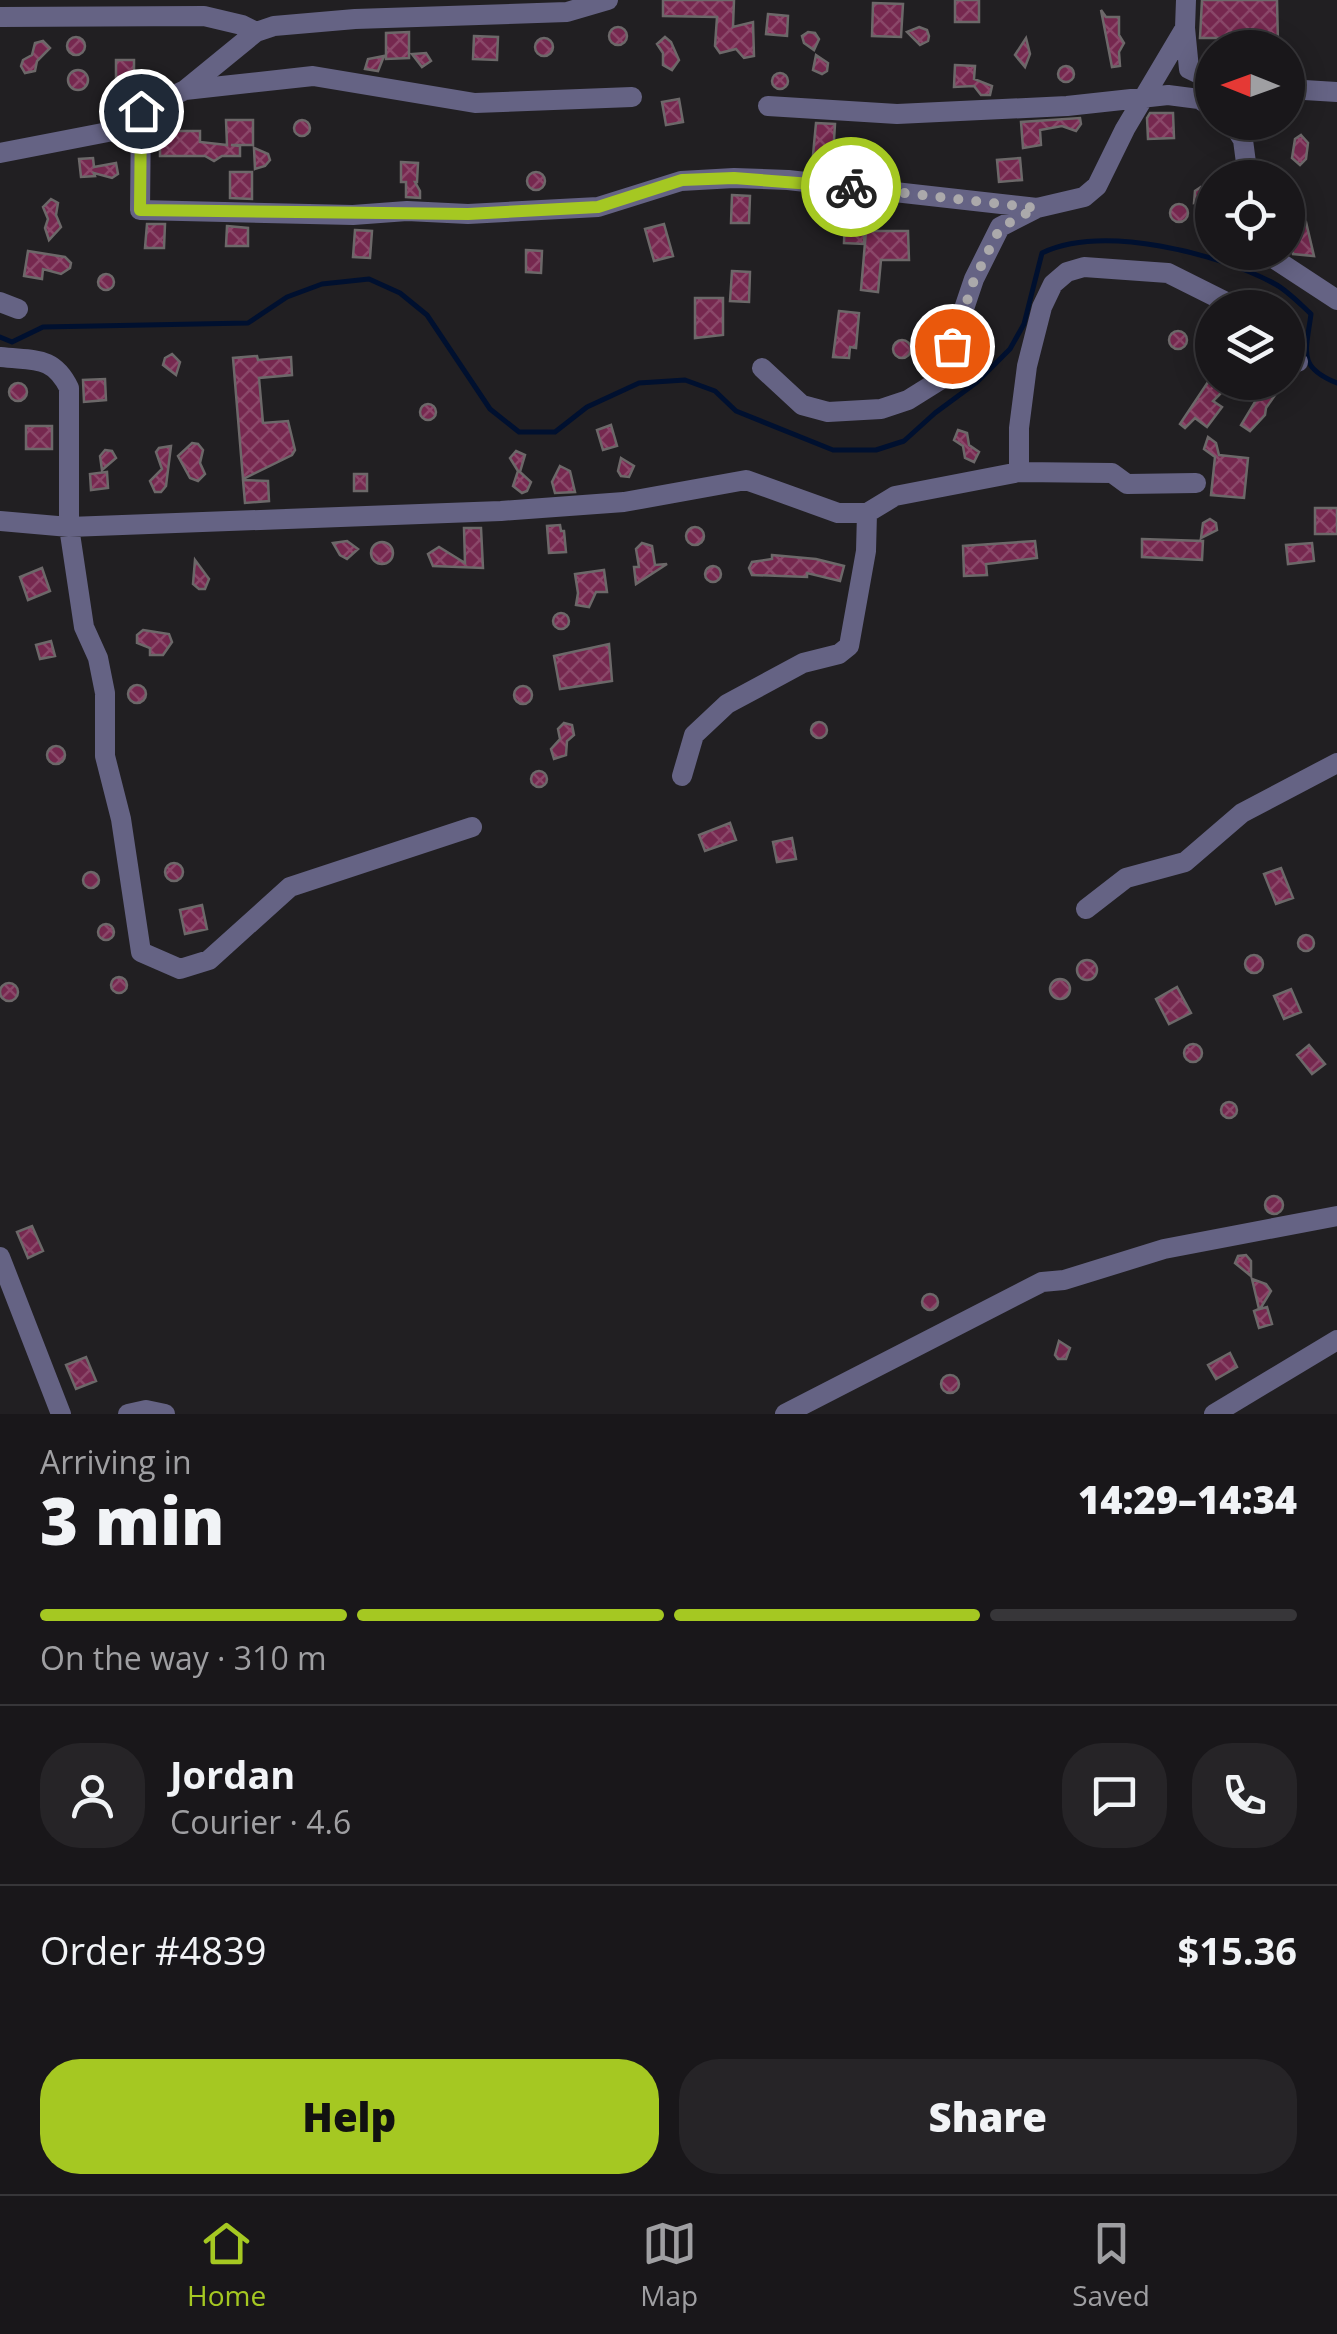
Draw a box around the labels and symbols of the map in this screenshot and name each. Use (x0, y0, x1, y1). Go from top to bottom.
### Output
north arrow (1195, 30, 1305, 140)
pin (99, 69, 184, 154)
courier (801, 137, 901, 237)
pin (910, 304, 995, 389)

